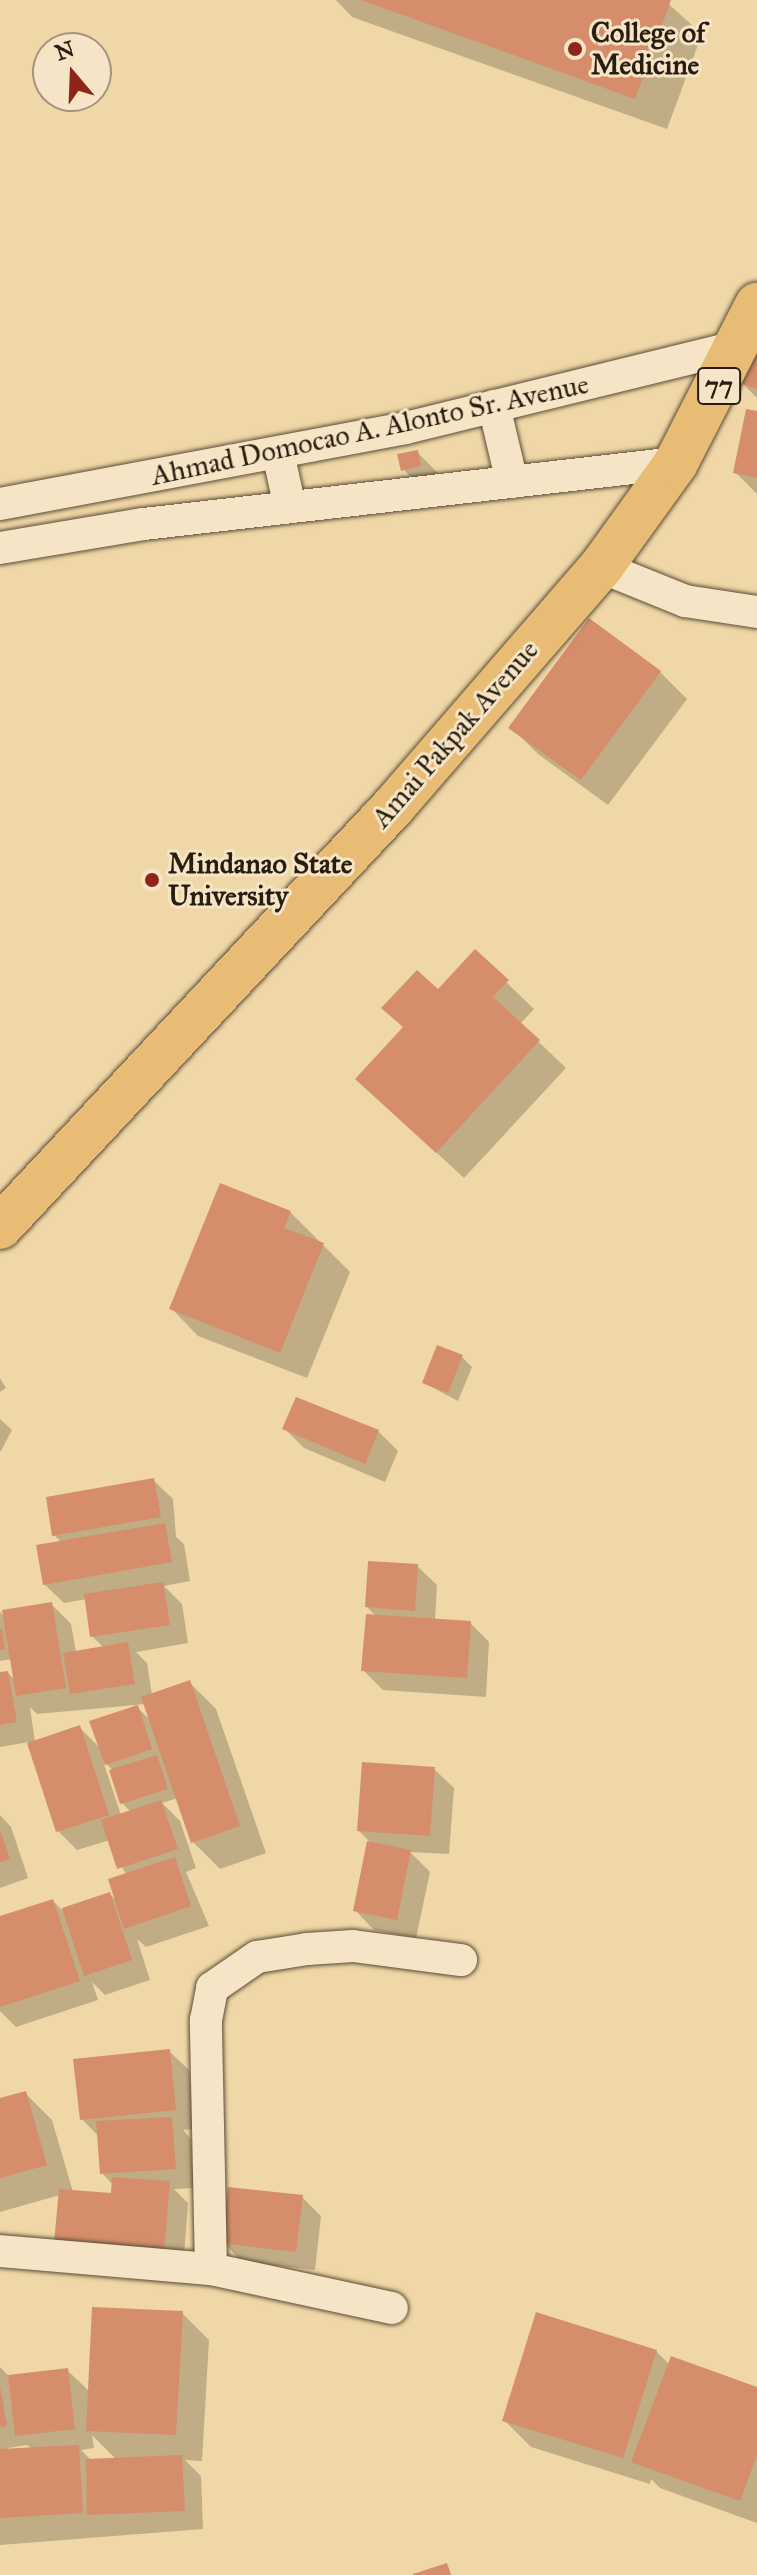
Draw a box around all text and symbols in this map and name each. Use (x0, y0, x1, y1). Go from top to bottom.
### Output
place label: College of Medicine (591, 16, 705, 82)
north arrow (32, 32, 112, 112)
text: N (51, 35, 78, 67)
marker: College of Medicine (566, 40, 584, 58)
road number: 77 (697, 364, 741, 408)
street label: Ahmad Domocao A. Alonto Sr. Avenue (148, 367, 592, 493)
street label: Amai Pakpak Avenue (365, 633, 545, 835)
place label: Mindanao State University (168, 847, 352, 913)
marker: Mindanao State University (143, 871, 161, 889)

